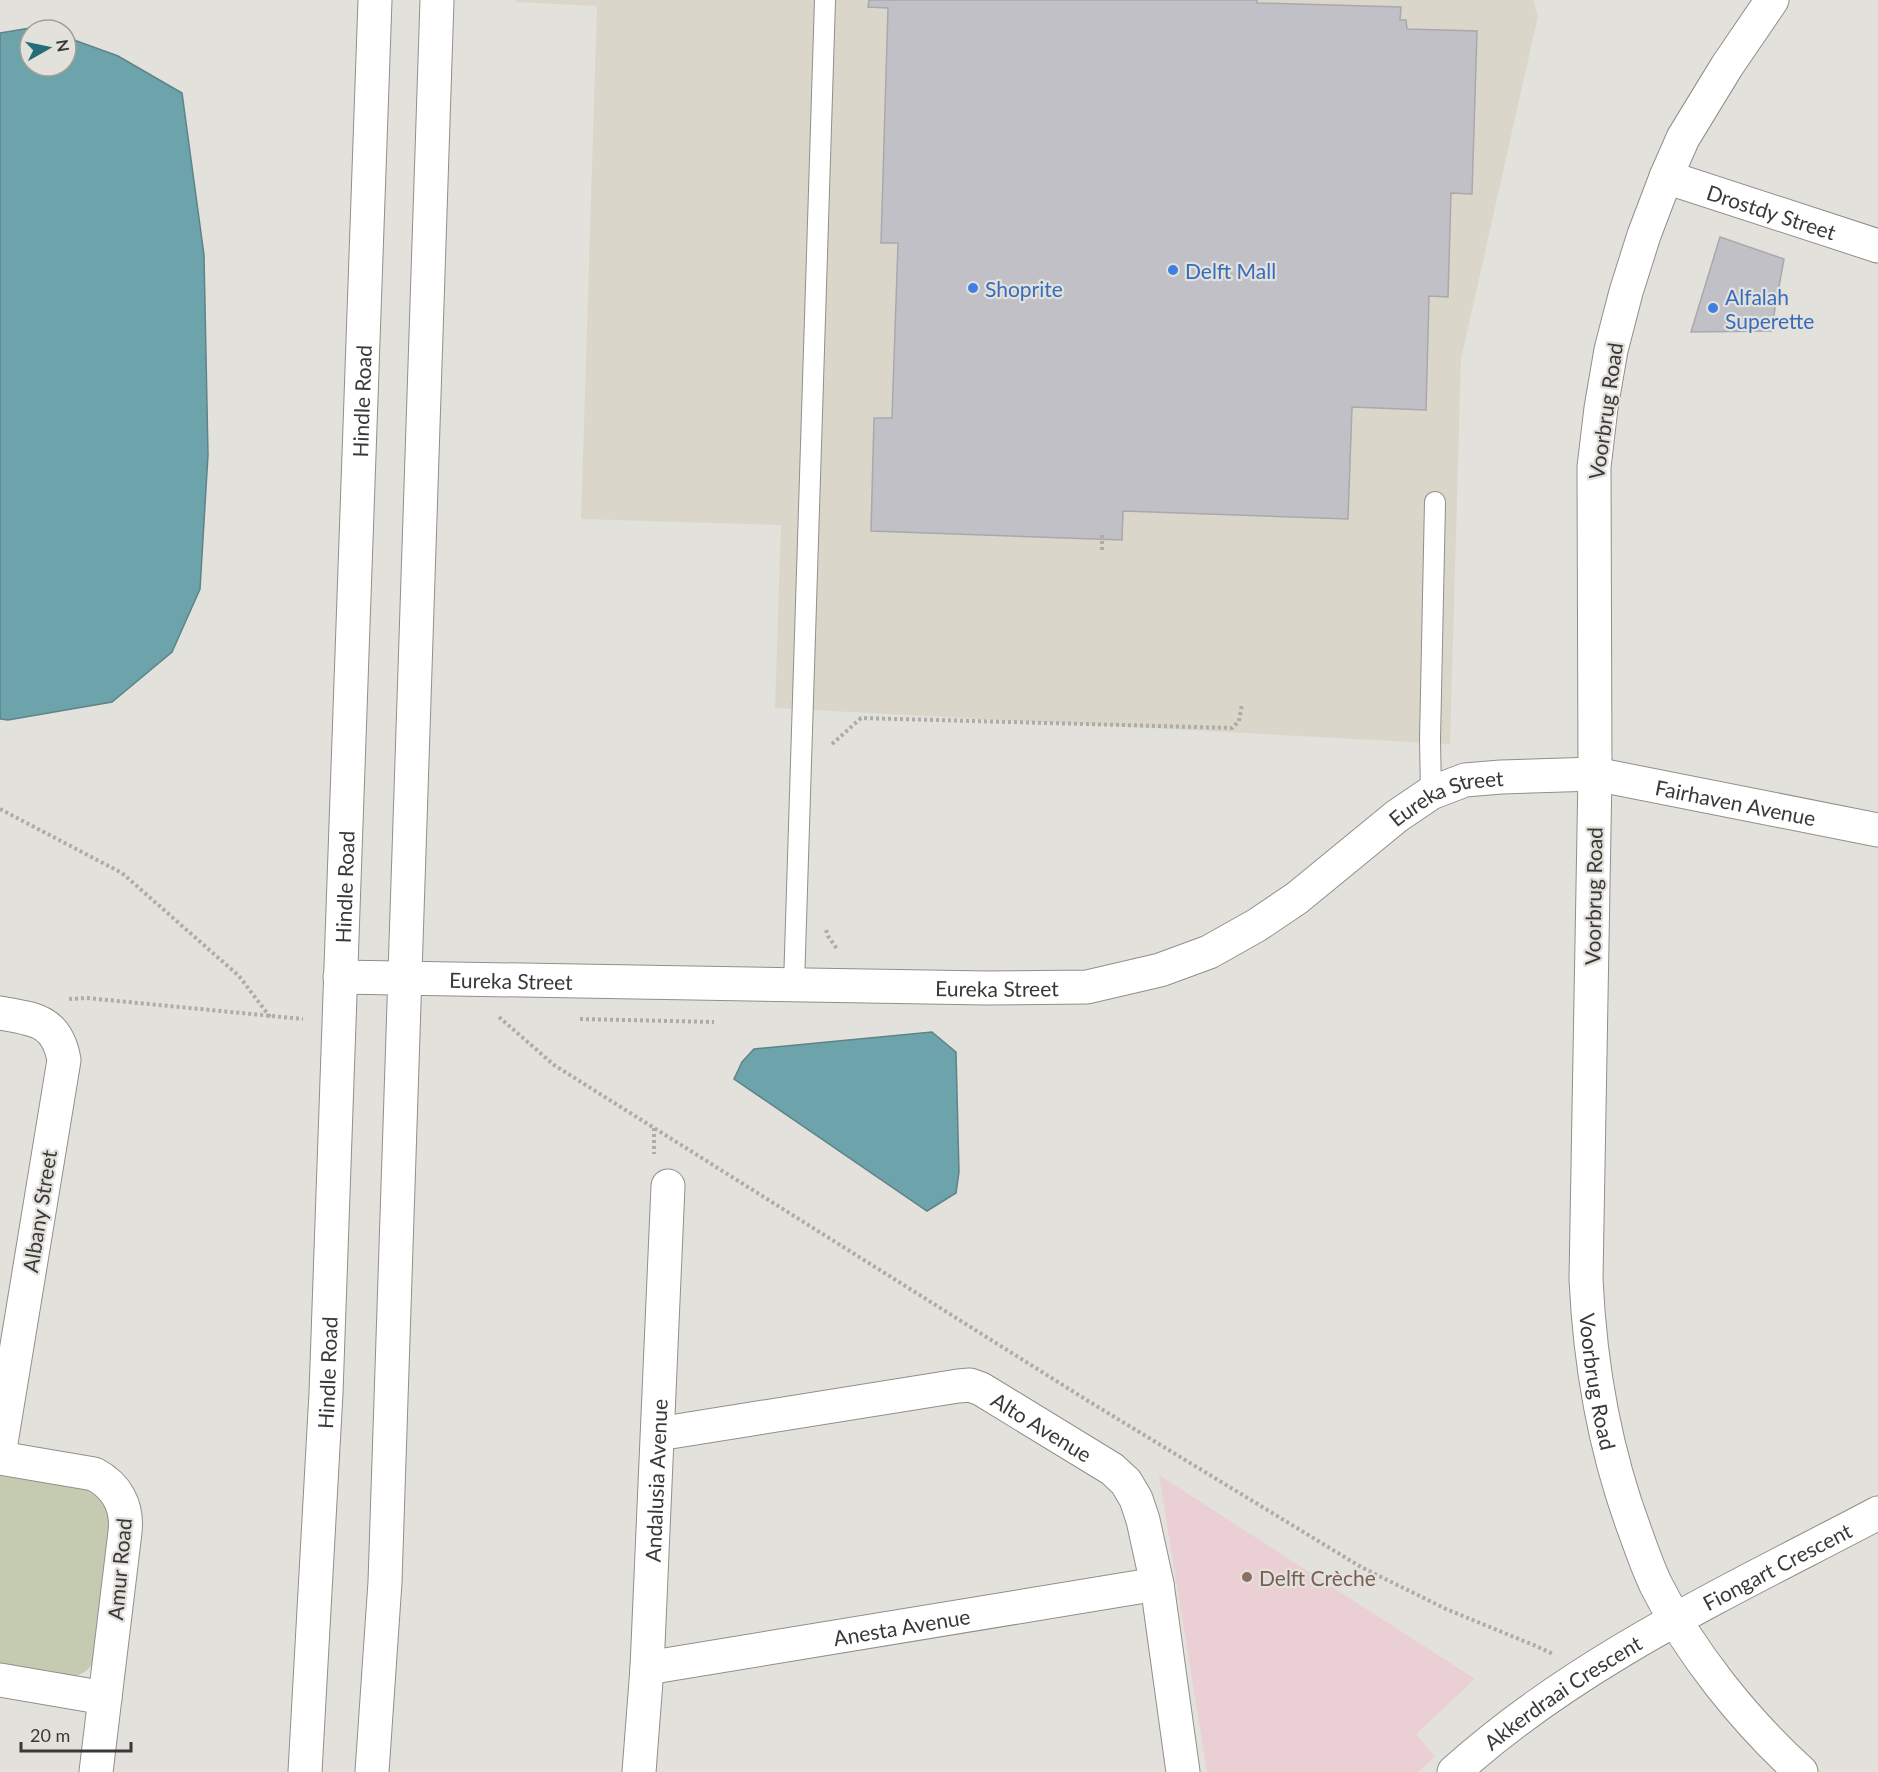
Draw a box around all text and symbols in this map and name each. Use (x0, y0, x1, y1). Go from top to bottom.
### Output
north arrow (18, 18, 78, 78)
text: N (53, 38, 74, 53)
street label: Drostdy Street (1704, 179, 1840, 244)
place label: Delft Mall (1185, 258, 1276, 283)
marker: Delft Mall (1166, 263, 1180, 277)
place label: Shoprite (985, 276, 1063, 301)
marker: Shoprite (966, 281, 980, 295)
place label: Alfalah Superette (1725, 284, 1814, 333)
marker: Alfalah Superette (1706, 301, 1720, 315)
street label: Voorbrug Road (1583, 341, 1627, 481)
street label: Hindle Road (346, 345, 375, 458)
street label: Eureka Street (1383, 764, 1505, 831)
street label: Fairhaven Avenue (1653, 774, 1818, 830)
street label: Voorbrug Road (1579, 827, 1607, 965)
street label: Hindle Road (329, 830, 358, 944)
street label: Eureka Street (449, 966, 573, 993)
street label: Eureka Street (935, 975, 1059, 1001)
street label: Albany Street (17, 1147, 61, 1274)
street label: Voorbrug Road (1576, 1312, 1622, 1452)
street label: Hindle Road (312, 1316, 341, 1429)
street label: Alto Avenue (987, 1386, 1097, 1466)
street label: Andalusia Avenue (639, 1398, 671, 1563)
street label: Amur Road (102, 1517, 136, 1621)
street label: Fiongart Crescent (1698, 1517, 1856, 1615)
place label: Delft Crèche (1259, 1565, 1376, 1590)
marker: Delft Crèche (1240, 1570, 1254, 1584)
street label: Anesta Avenue (831, 1602, 972, 1650)
street label: Akkerdraai Crescent (1478, 1629, 1646, 1754)
scale bar (21, 1715, 130, 1753)
text: 20 m (30, 1724, 70, 1746)

